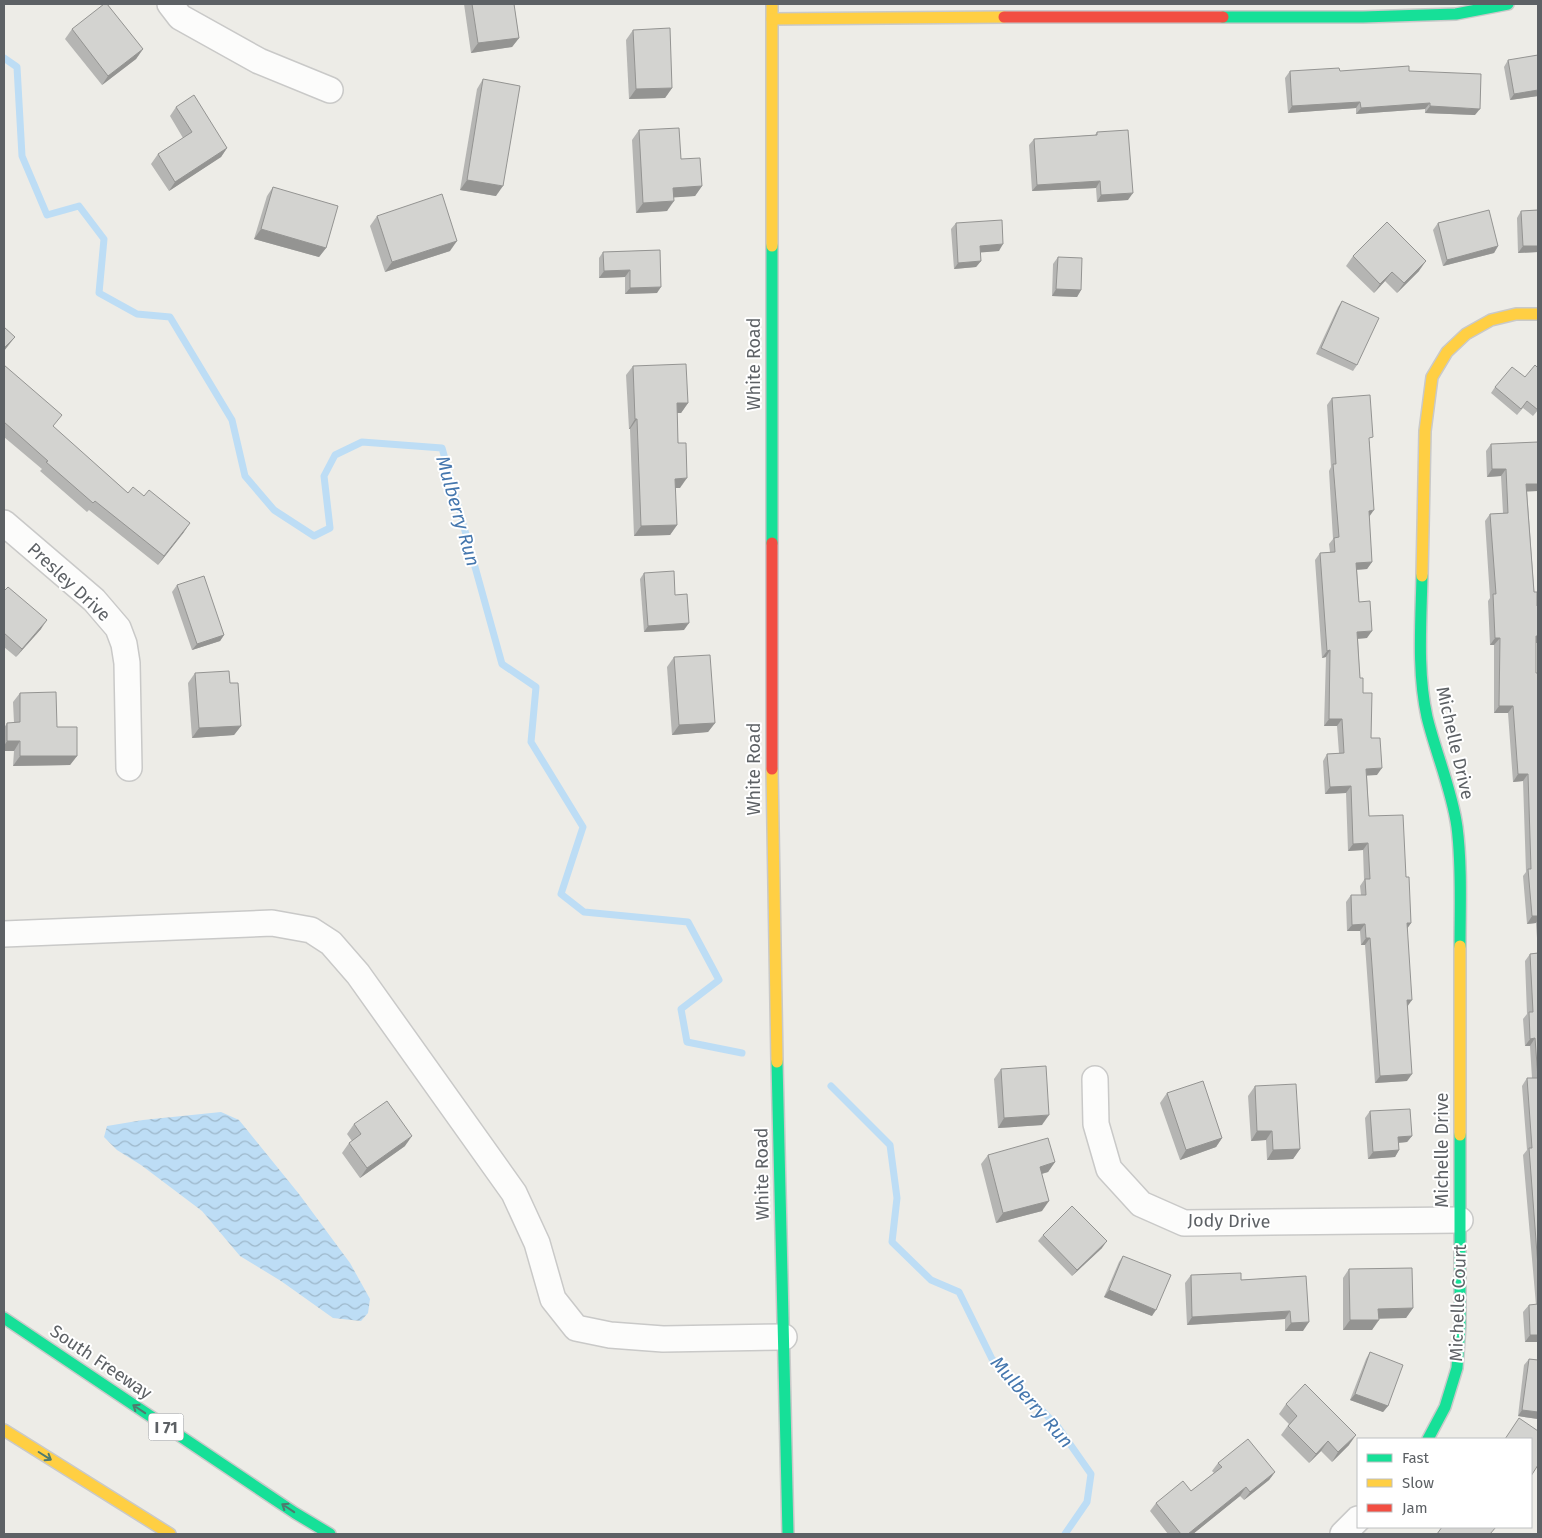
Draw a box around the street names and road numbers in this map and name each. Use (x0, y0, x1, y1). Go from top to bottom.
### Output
street label: White Road (743, 318, 765, 410)
street label: Presley Drive (23, 538, 115, 626)
street label: Michelle Drive (1431, 684, 1479, 802)
street label: White Road (743, 723, 765, 815)
street label: Michelle Drive (1431, 1092, 1453, 1208)
street label: White Road (750, 1127, 774, 1221)
street label: Jody Drive (1188, 1209, 1270, 1233)
street label: Michelle Court (1445, 1244, 1471, 1362)
street label: South Freeway (46, 1320, 156, 1404)
road number: I 71 (148, 1414, 184, 1440)

